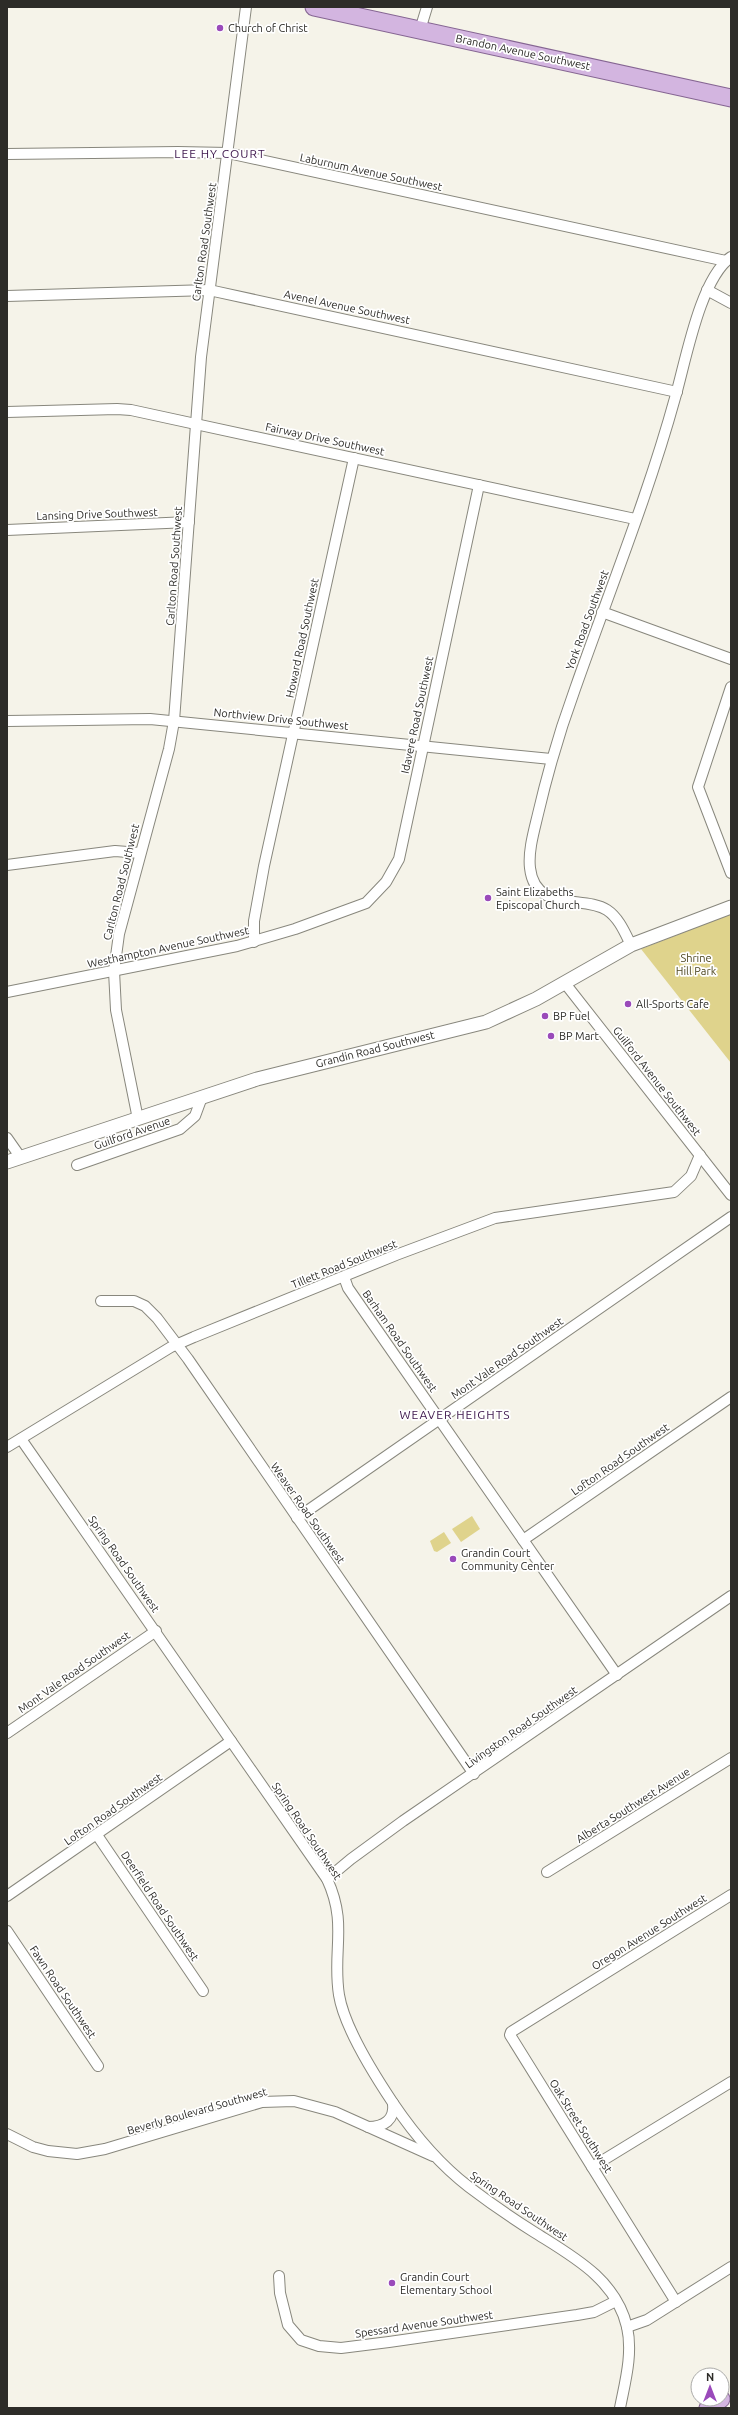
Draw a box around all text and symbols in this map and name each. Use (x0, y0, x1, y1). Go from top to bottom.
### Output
place label: Church of Christ (228, 22, 308, 34)
marker: Church of Christ (215, 23, 225, 33)
street label: Brandon Avenue Southwest (455, 32, 592, 72)
district label: LEE HY COURT (174, 147, 266, 160)
street label: Laburnum Avenue Southwest (299, 151, 444, 193)
street label: Carlton Road Southwest (190, 181, 218, 302)
street label: Avenel Avenue Southwest (283, 288, 412, 326)
street label: Fairway Drive Southwest (264, 421, 386, 458)
street label: Carlton Road Southwest (164, 505, 184, 626)
street label: Lansing Drive Southwest (36, 506, 159, 522)
street label: York Road Southwest (563, 568, 611, 671)
street label: Howard Road Southwest (283, 576, 321, 699)
street label: Idavere Road Southwest (399, 655, 435, 775)
street label: Northview Drive Southwest (213, 706, 350, 732)
street label: Carlton Road Southwest (101, 822, 141, 941)
place label: Saint Elizabeths Episcopal Church (496, 886, 580, 911)
marker: Saint Elizabeths Episcopal Church (483, 893, 493, 903)
street label: Westhampton Avenue Southwest (86, 924, 251, 970)
park label: Shrine Hill Park (676, 952, 717, 977)
place label: All-Sports Cafe (636, 998, 709, 1010)
marker: All-Sports Cafe (623, 999, 633, 1009)
place label: BP Fuel (553, 1010, 590, 1022)
marker: BP Fuel (540, 1011, 550, 1021)
street label: Guilford Avenue Southwest (611, 1024, 704, 1138)
street label: Grandin Road Southwest (314, 1028, 436, 1070)
place label: BP Mart (559, 1030, 599, 1042)
marker: BP Mart (546, 1031, 556, 1041)
street label: Guilford Avenue (92, 1114, 172, 1152)
street label: Tillett Road Southwest (290, 1237, 399, 1291)
street label: Barham Road Southwest (360, 1288, 440, 1395)
street label: Mont Vale Road Southwest (449, 1314, 566, 1401)
district label: WEAVER HEIGHTS (399, 1408, 511, 1421)
street label: Lofton Road Southwest (569, 1420, 672, 1497)
street label: Weaver Road Southwest (269, 1460, 348, 1566)
street label: Spring Road Southwest (86, 1514, 162, 1615)
place label: Grandin Court Community Center (461, 1547, 555, 1572)
marker: Grandin Court Community Center (448, 1554, 458, 1564)
street label: Mont Vale Road Southwest (16, 1628, 133, 1715)
street label: Livingston Road Southwest (463, 1683, 580, 1770)
street label: Alberta Southwest Avenue (574, 1765, 692, 1845)
street label: Lofton Road Southwest (62, 1770, 165, 1847)
street label: Spring Road Southwest (270, 1780, 344, 1883)
street label: Deerfield Road Southwest (119, 1849, 202, 1964)
street label: Oregon Avenue Southwest (590, 1891, 709, 1972)
street label: Fawn Road Southwest (28, 1943, 99, 2041)
street label: Oak Street Southwest (547, 2077, 615, 2176)
street label: Beverly Boulevard Southwest (126, 2085, 269, 2137)
street label: Spring Road Southwest (468, 2169, 571, 2243)
place label: Grandin Court Elementary School (400, 2271, 492, 2296)
marker: Grandin Court Elementary School (387, 2278, 397, 2288)
street label: Spessard Avenue Southwest (354, 2308, 494, 2340)
north arrow (690, 2367, 730, 2407)
text: N (706, 2371, 714, 2383)

